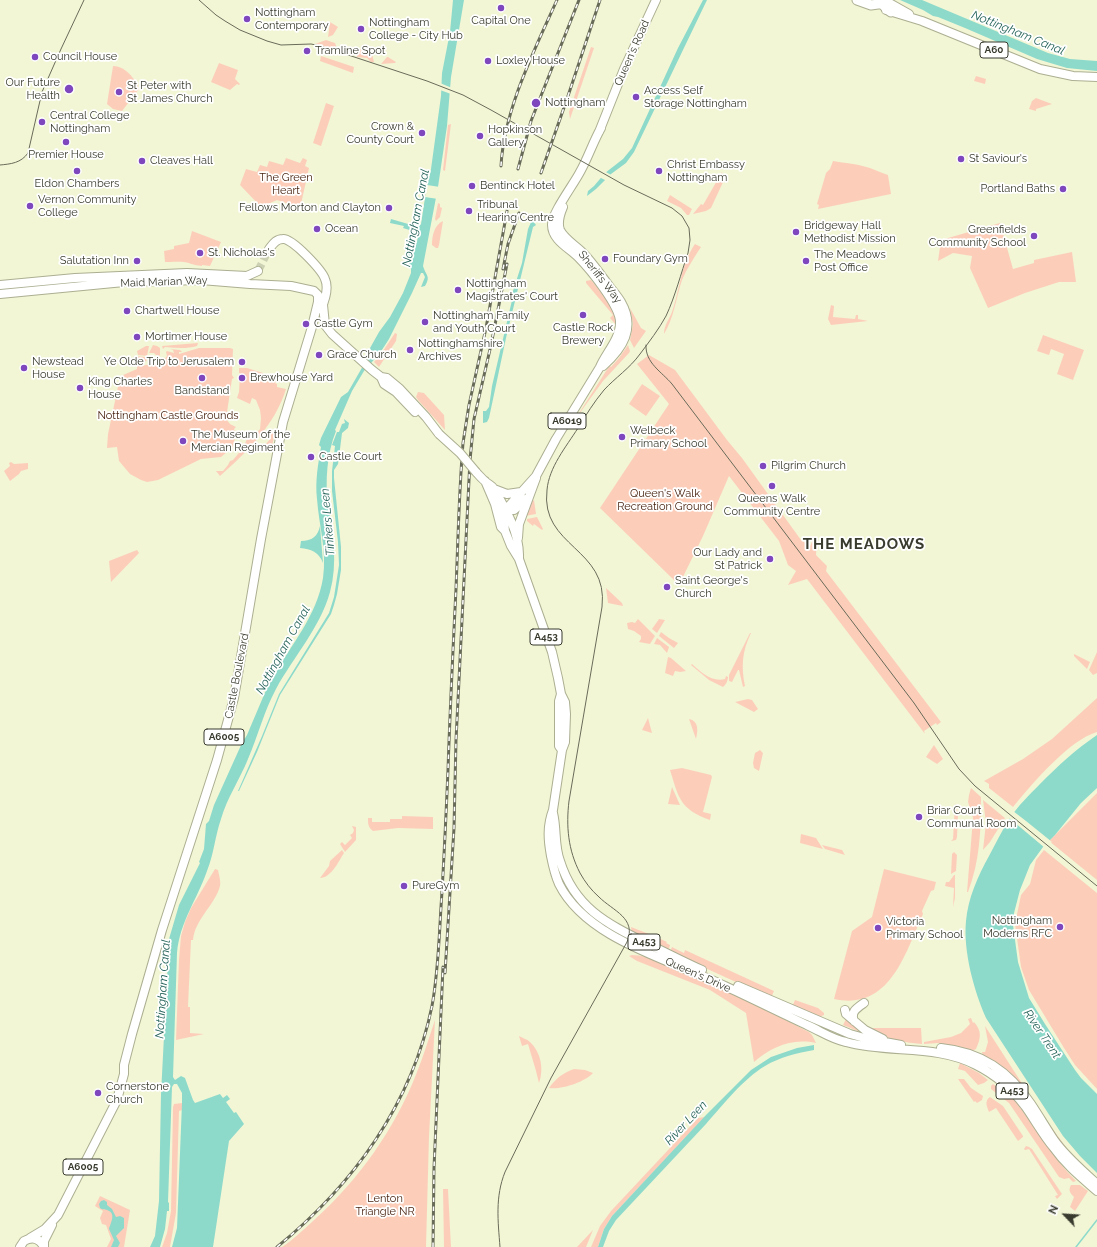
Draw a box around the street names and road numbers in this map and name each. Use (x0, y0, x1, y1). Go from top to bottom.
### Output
street label: Queen's Road (612, 18, 652, 88)
road number: A60 (980, 42, 1008, 58)
street label: Sheriffs Way (575, 248, 625, 306)
street label: Maid Marian Way (120, 274, 208, 290)
road number: A6019 (548, 413, 586, 429)
road number: A453 (530, 629, 562, 645)
street label: Castle Boulevard (222, 632, 252, 720)
road number: A6005 (204, 729, 244, 745)
road number: A453 (628, 934, 660, 950)
street label: Queen's Drive (663, 955, 733, 995)
road number: A453 (996, 1083, 1028, 1099)
road number: A6005 (63, 1159, 103, 1175)

